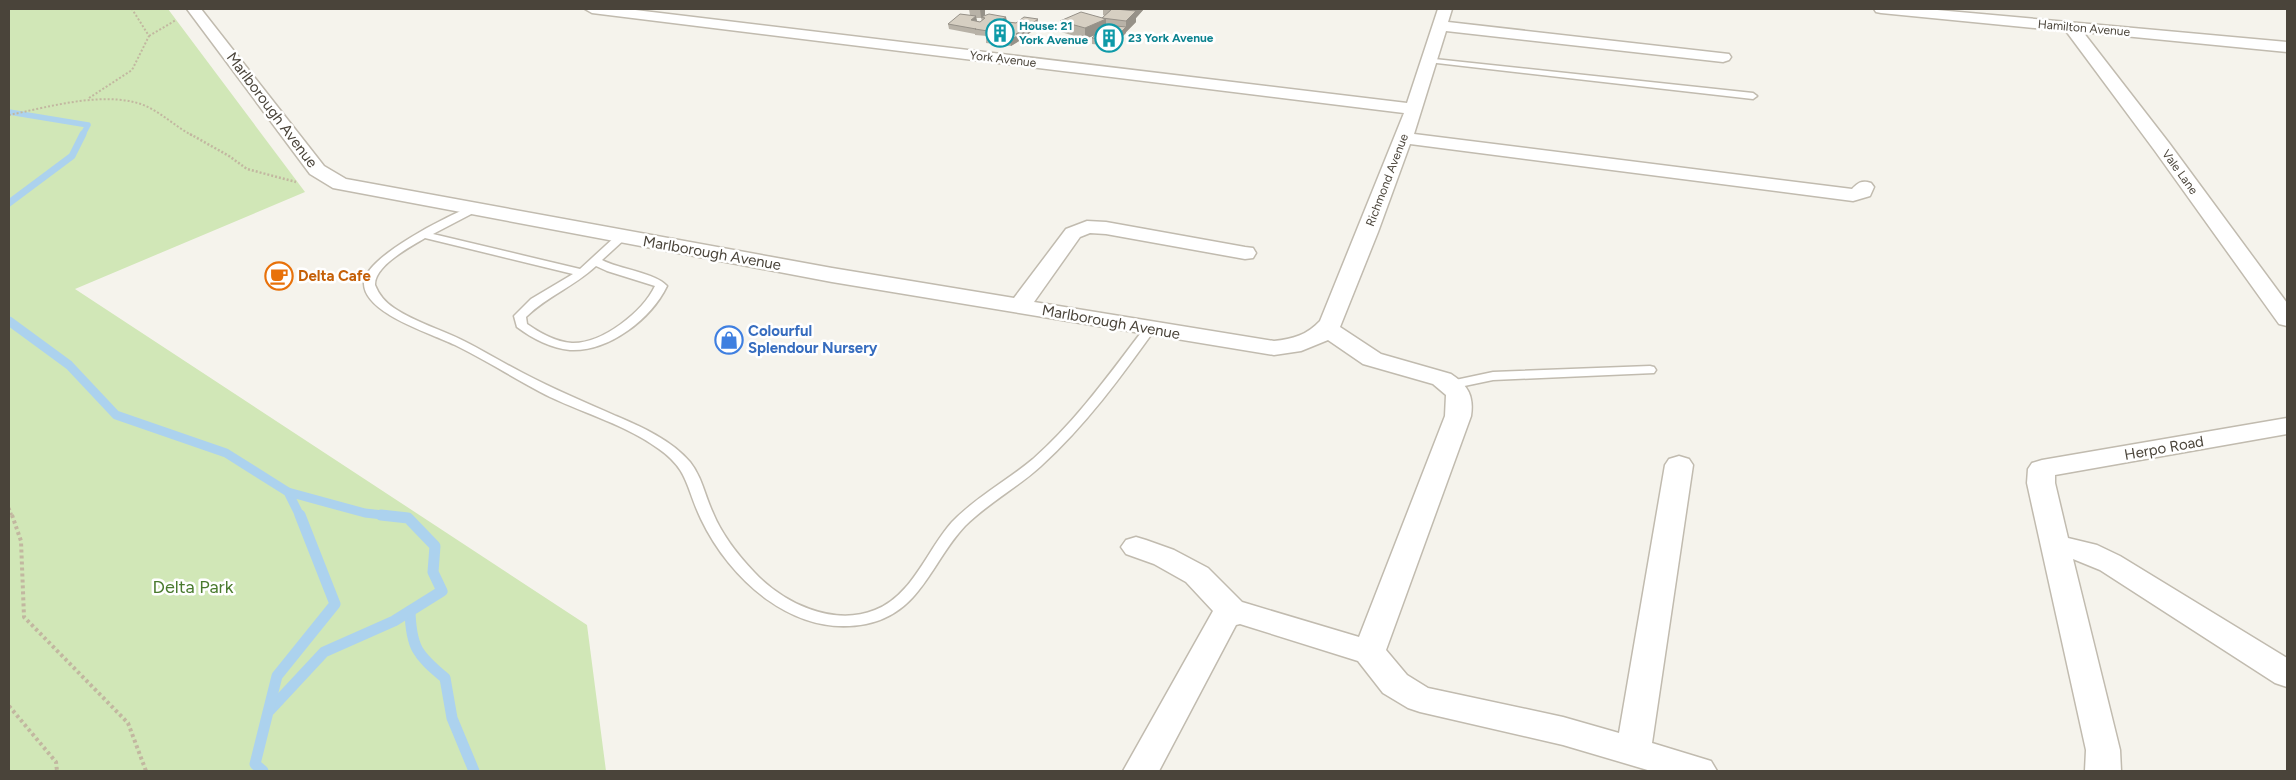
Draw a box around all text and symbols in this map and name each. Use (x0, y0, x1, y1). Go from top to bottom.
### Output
street label: Hamilton Avenue (2037, 17, 2131, 39)
building icon: House: 21 York Avenue (985, 18, 1015, 48)
place label: House: 21 York Avenue (1019, 19, 1088, 47)
building icon: 23 York Avenue (1094, 23, 1124, 53)
place label: 23 York Avenue (1128, 31, 1214, 45)
street label: York Avenue (969, 48, 1037, 70)
street label: Marlborough Avenue (223, 49, 321, 171)
street label: Richmond Avenue (1363, 131, 1411, 228)
street label: Vale Lane (2159, 147, 2201, 197)
street label: Marlborough Avenue (642, 232, 782, 274)
cafe icon: Delta Cafe (264, 261, 294, 291)
place label: Delta Cafe (298, 267, 372, 285)
street label: Marlborough Avenue (1041, 301, 1181, 343)
place label: Colourful Splendour Nursery (748, 322, 878, 357)
shop icon: Colourful Splendour Nursery (714, 325, 744, 355)
street label: Herpo Road (2123, 432, 2205, 464)
park label: Delta Park (153, 576, 234, 598)

